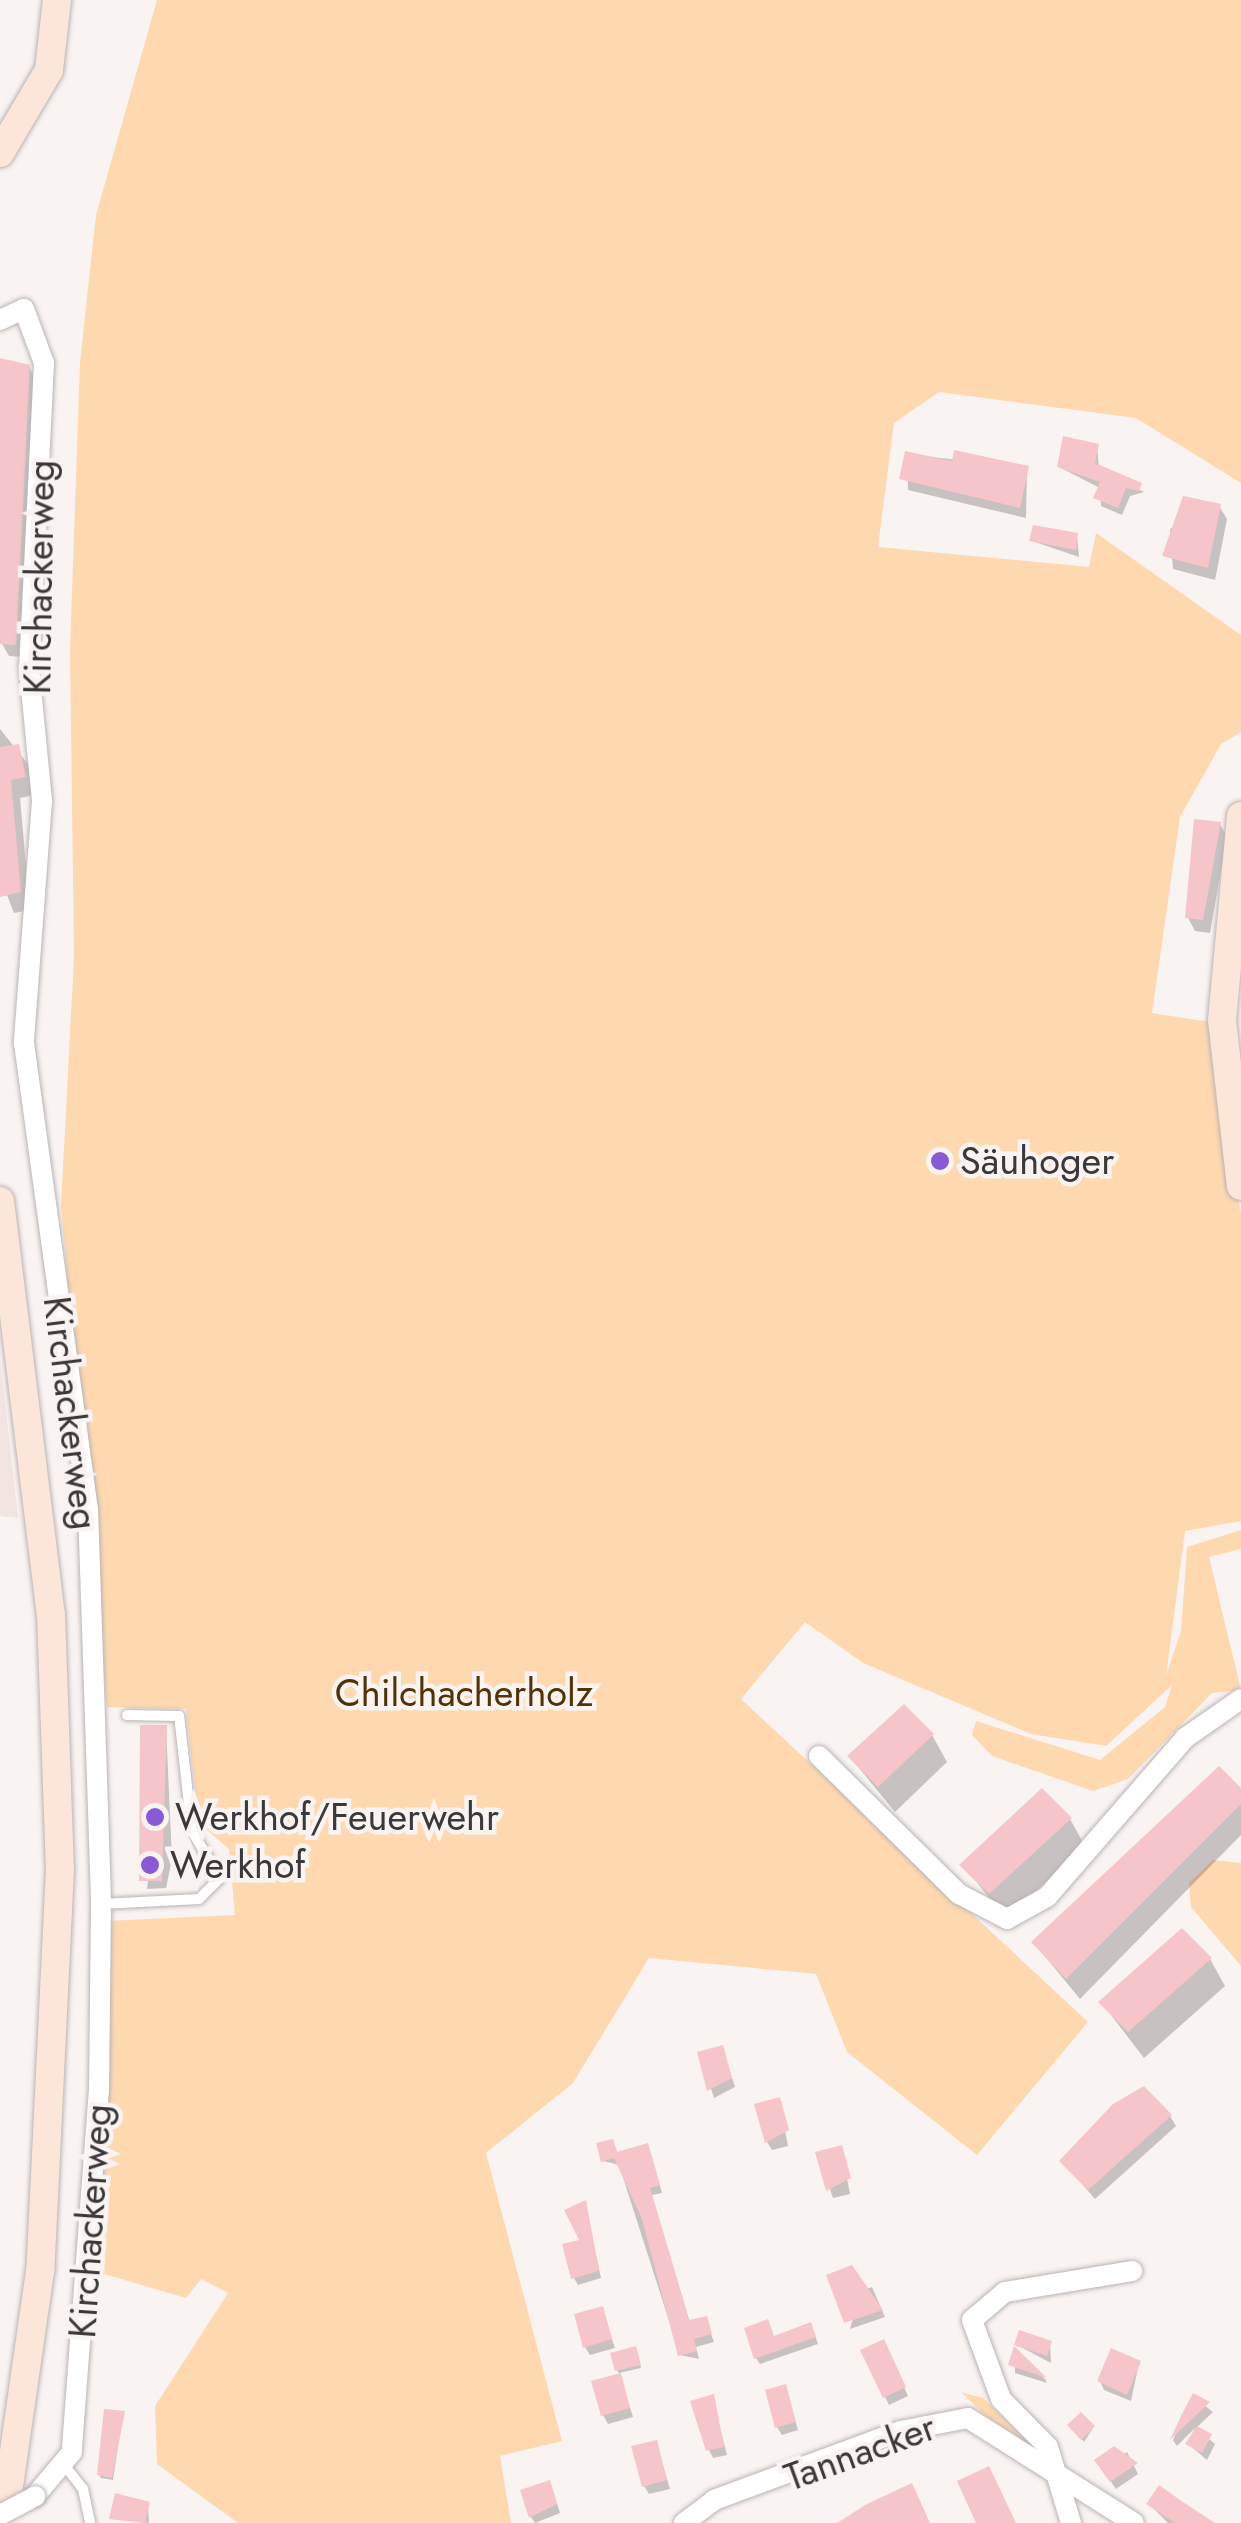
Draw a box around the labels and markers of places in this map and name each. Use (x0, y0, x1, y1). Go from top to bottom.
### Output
place label: Säuhoger (960, 1138, 1114, 1184)
marker: Säuhoger (929, 1150, 951, 1172)
place label: Werkhof/Feuerwehr (175, 1794, 499, 1840)
marker: Werkhof/Feuerwehr (144, 1806, 166, 1828)
place label: Werkhof (170, 1842, 305, 1888)
marker: Werkhof (139, 1854, 161, 1876)

